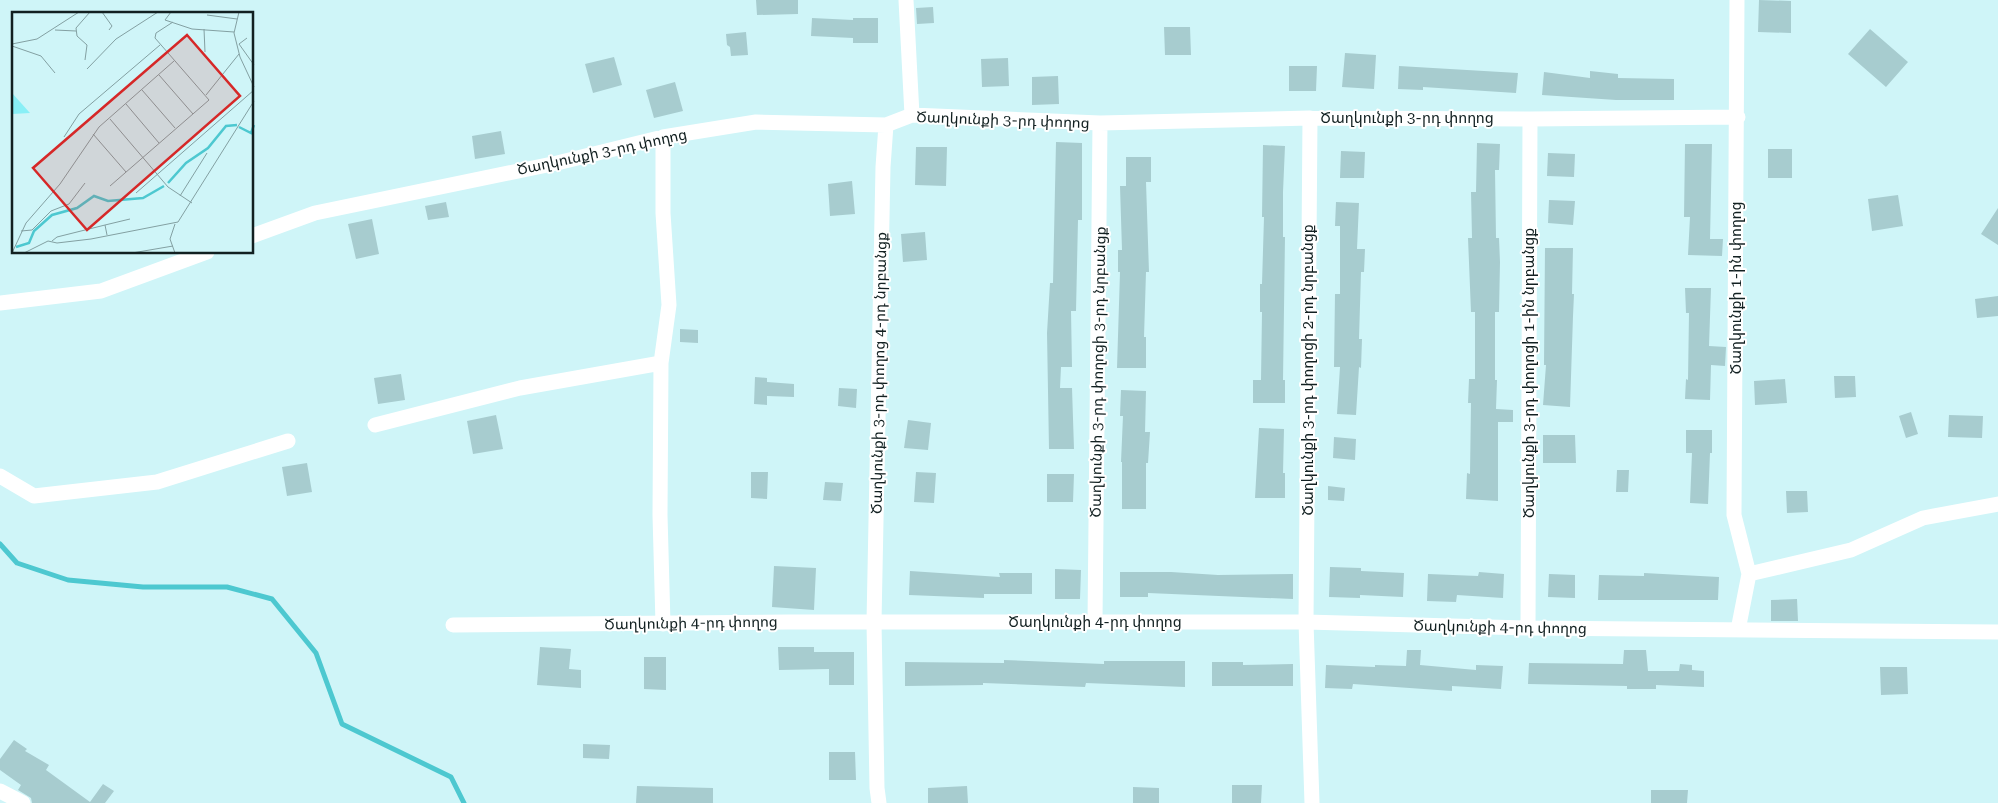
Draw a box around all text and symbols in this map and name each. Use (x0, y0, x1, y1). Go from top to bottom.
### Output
inset map (12, 12, 254, 254)
street label: Ծաղկունքի 3-րդ փողոց (916, 108, 1090, 132)
street label: Ծաղկունքի 3-րդ փողոց (1320, 109, 1494, 127)
street label: Ծաղկունքի 3-րդ փողոց (515, 125, 689, 179)
street label: Ծաղկունքի 1-ին փողոց (1727, 202, 1745, 374)
street label: Ծաղկունքի 3-րդ փողոցի 2-րդ նրբանցք (1299, 224, 1317, 516)
street label: Ծաղկունքի 3-րդ փողոցի 3-րդ նրբանցք (1086, 226, 1110, 518)
street label: Ծաղկունքի 3-րդ փողոցի 1-ին նրբանցք (1520, 228, 1538, 518)
street label: Ծաղկունքի 3-րդ փողոց 4-րդ նրբանցք (868, 232, 890, 514)
street label: Ծաղկունքի 4-րդ փողոց (604, 612, 778, 634)
street label: Ծաղկունքի 4-րդ փողոց (1008, 613, 1182, 631)
street label: Ծաղկունքի 4-րդ փողոց (1413, 616, 1587, 638)

